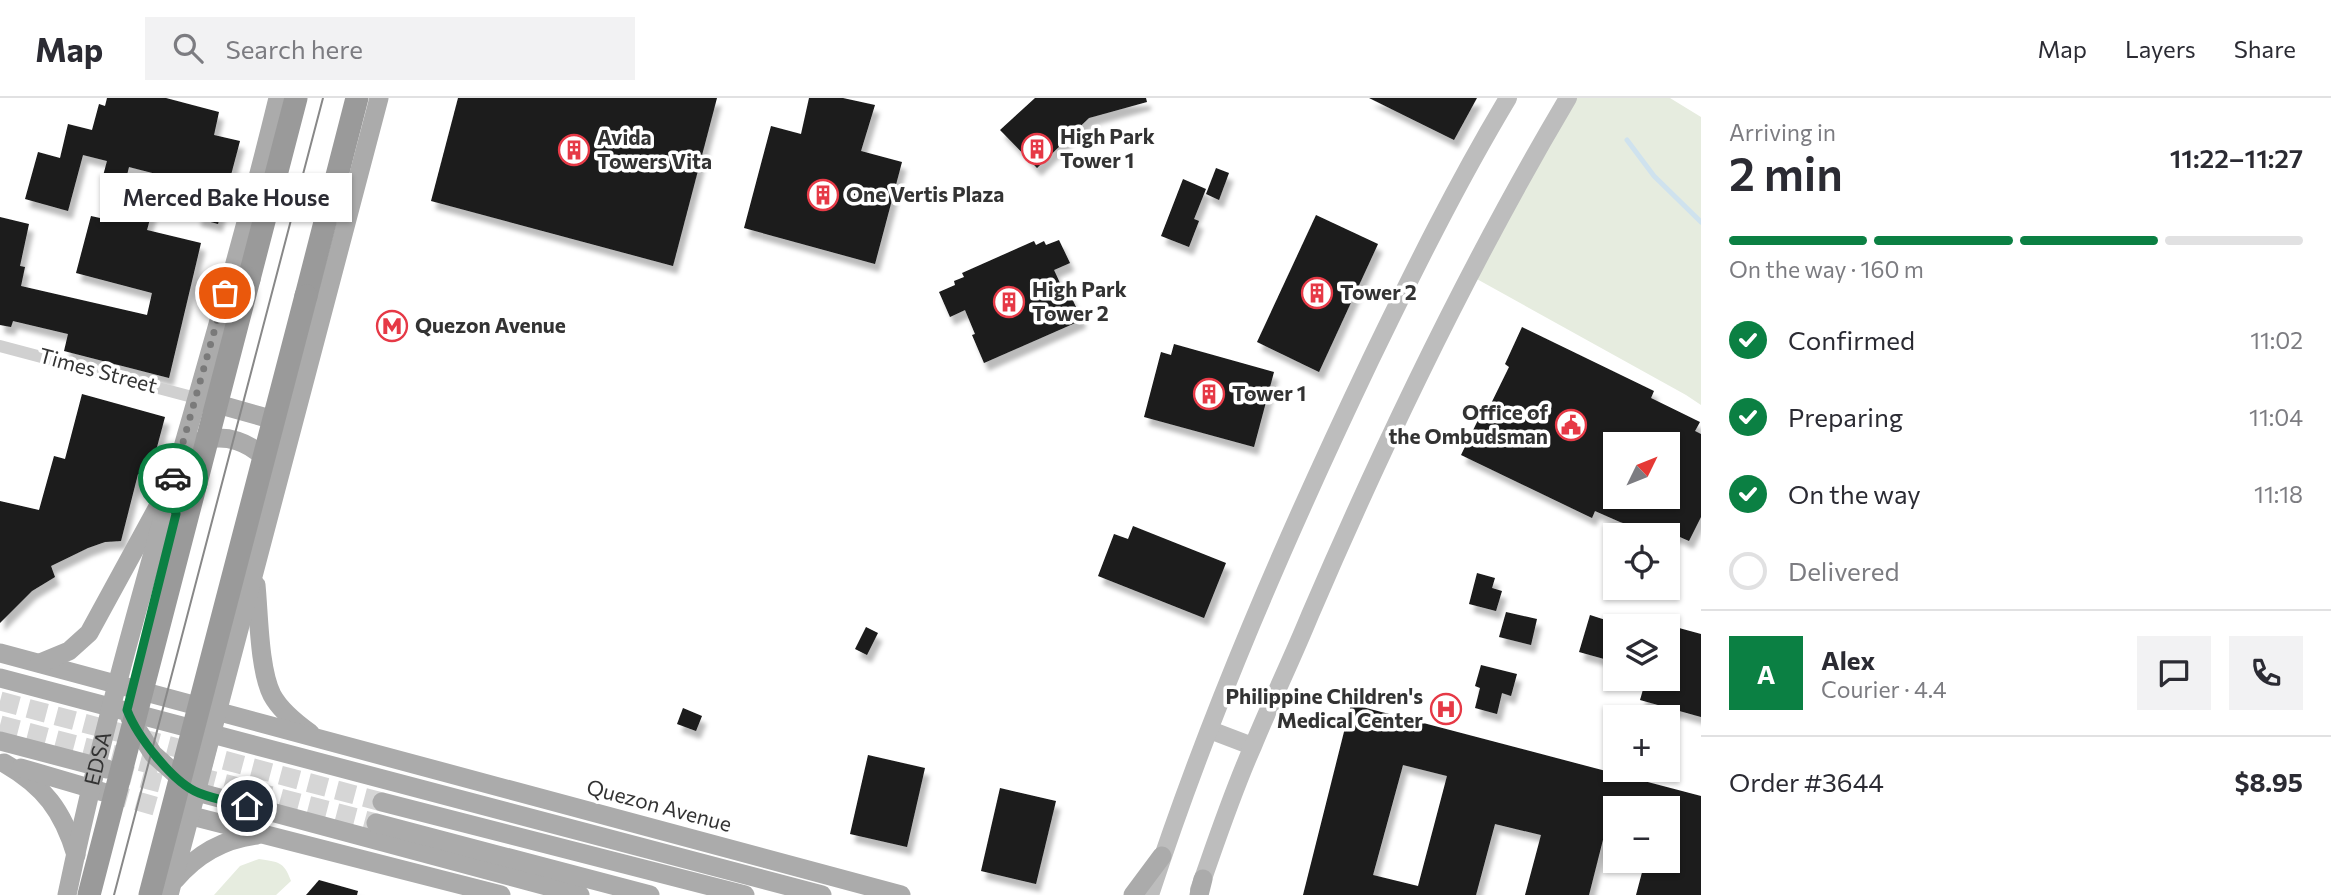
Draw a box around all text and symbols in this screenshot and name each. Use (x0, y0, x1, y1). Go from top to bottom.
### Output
search box (145, 17, 635, 80)
text: Map (35, 28, 103, 69)
icon: search (169, 29, 207, 67)
text: Search here (225, 33, 363, 64)
text: Map (2038, 34, 2087, 63)
text: Layers (2125, 34, 2196, 63)
text: Share (2234, 34, 2296, 63)
text: Arriving in (1729, 118, 1836, 146)
place label: High Park Tower 1 (1060, 123, 1155, 172)
place label: Avida Towers Vita (597, 124, 712, 173)
building icon: High Park Tower 1 (1020, 132, 1054, 166)
building icon: Avida Towers Vita (557, 133, 591, 167)
text: 11:22–11:27 (2170, 142, 2303, 173)
text: 2 min (1729, 144, 1843, 200)
callout: Merced Bake House (99, 174, 351, 223)
building icon: One Vertis Plaza (806, 178, 840, 212)
place label: One Vertis Plaza (846, 181, 1004, 206)
text: Merced Bake House (122, 183, 330, 211)
text: On the way · 160 m (1729, 255, 1924, 283)
pin (195, 263, 255, 323)
icon: bag (206, 274, 244, 312)
place label: High Park Tower 2 (1032, 276, 1127, 325)
building icon: Tower 2 (1300, 276, 1334, 310)
place label: Tower 2 (1340, 279, 1417, 304)
building icon: High Park Tower 2 (992, 285, 1026, 319)
metro station icon: Quezon Avenue (375, 309, 409, 343)
place label: Quezon Avenue (415, 312, 566, 337)
icon: check (1729, 321, 1767, 359)
text: Confirmed (1788, 324, 1915, 355)
text: 11:02 (2250, 326, 2303, 354)
street label: Times Street (37, 342, 160, 397)
building icon: Tower 1 (1192, 377, 1226, 411)
place label: Tower 1 (1232, 380, 1306, 405)
icon: check (1729, 398, 1767, 436)
place label: Office of the Ombudsman (1388, 399, 1548, 448)
text: Preparing (1788, 401, 1903, 432)
text: 11:04 (2249, 403, 2303, 431)
public building icon: Office of the Ombudsman (1554, 408, 1588, 442)
north arrow (1603, 432, 1680, 509)
map controls (1603, 432, 1680, 873)
courier (138, 443, 208, 513)
icon: car (154, 459, 192, 497)
icon: check (1729, 475, 1767, 513)
text: On the way (1788, 478, 1921, 509)
text: 11:18 (2254, 480, 2303, 508)
button: locate (1603, 523, 1680, 600)
text: Delivered (1788, 555, 1899, 586)
button: layers (1603, 614, 1680, 691)
button: chat (2137, 636, 2211, 710)
button: phone (2229, 636, 2303, 710)
text: Alex (1821, 644, 1875, 675)
text: A (1757, 658, 1775, 689)
text: Courier · 4.4 (1821, 675, 1947, 703)
place label: Philippine Children's Medical Center (1225, 683, 1423, 732)
hospital icon: Philippine Children's Medical Center (1429, 692, 1463, 726)
button: + (1603, 705, 1680, 782)
street label: EDSA (78, 729, 115, 788)
text: Order #3644 (1729, 766, 1884, 797)
text: $8.95 (2235, 766, 2303, 797)
street label: Quezon Avenue (584, 773, 735, 836)
pin (217, 776, 277, 836)
icon: home (228, 787, 266, 825)
button: − (1603, 796, 1680, 873)

